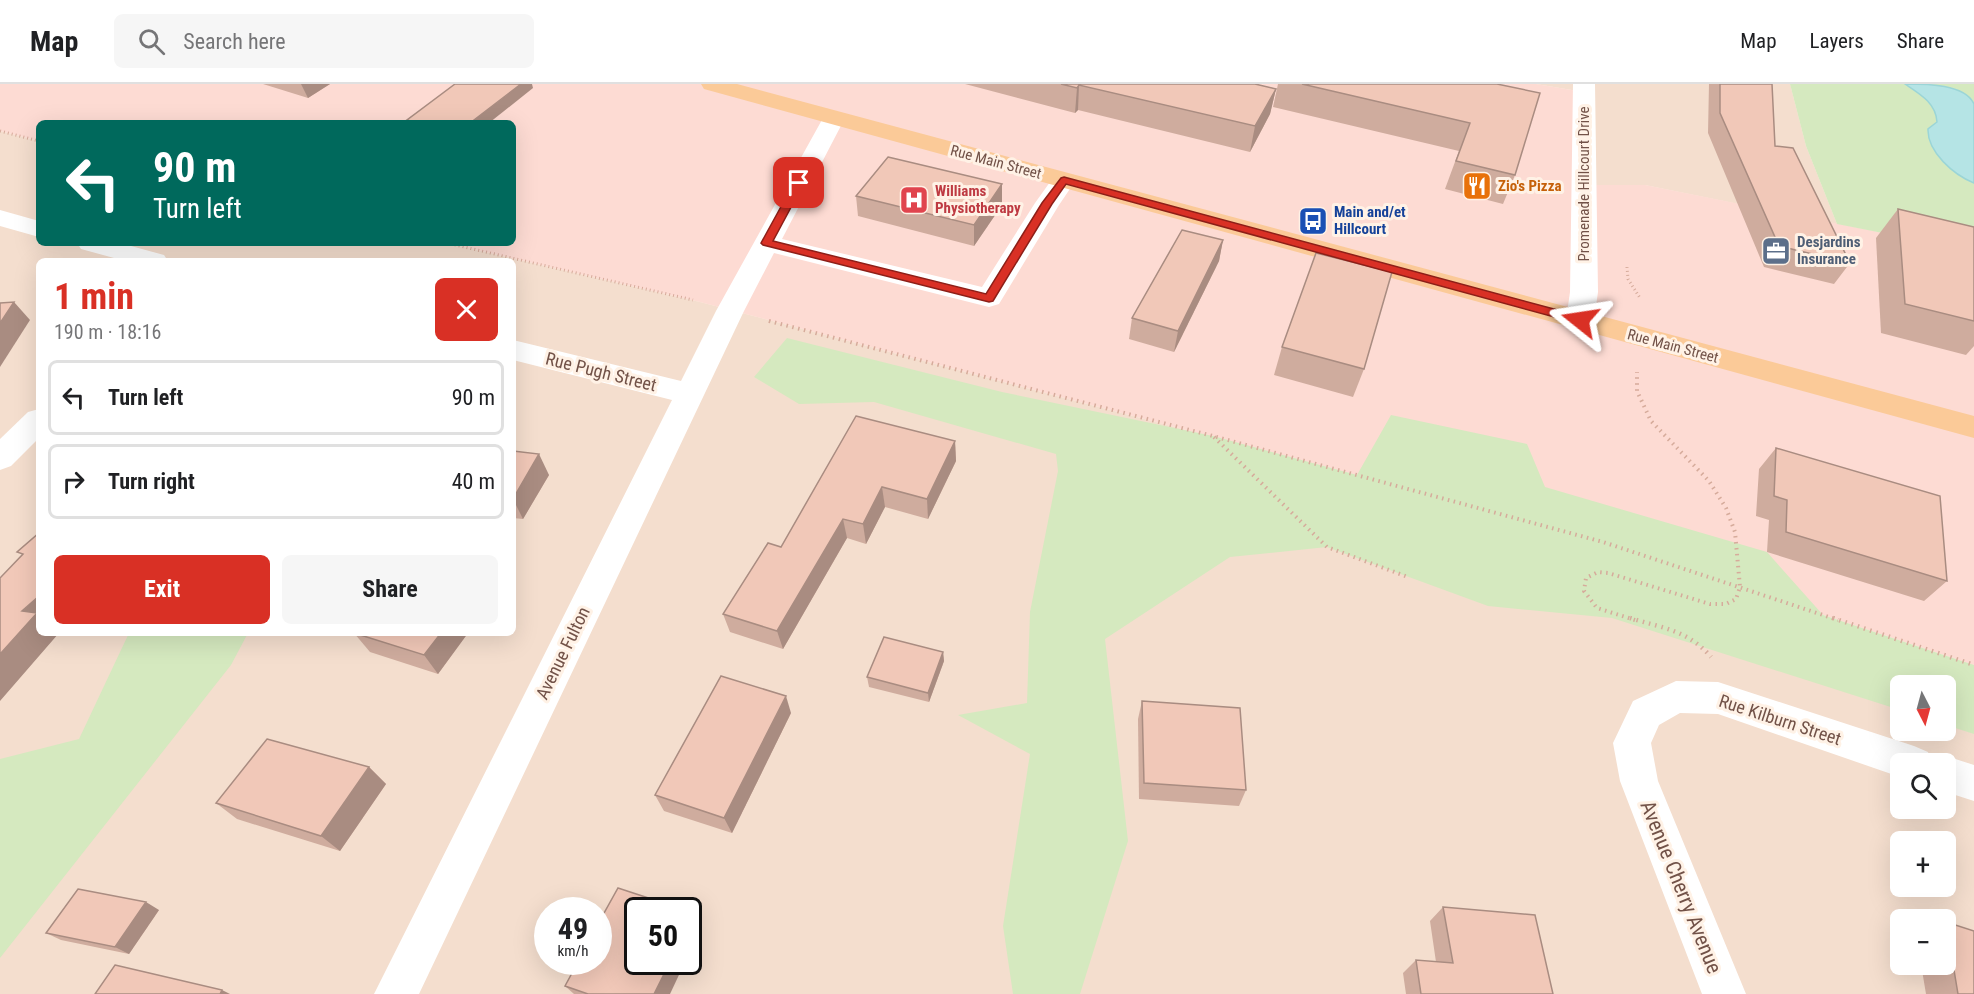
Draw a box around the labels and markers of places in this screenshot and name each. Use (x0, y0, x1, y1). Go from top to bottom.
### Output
pin (773, 157, 824, 208)
restaurant icon: Zio's Pizza (1461, 170, 1493, 202)
place label: Zio's Pizza (1498, 177, 1562, 195)
place label: Williams Physiotherapy (935, 182, 1021, 217)
hospital icon: Williams Physiotherapy (898, 184, 930, 216)
place label: Main and/et Hillcourt (1334, 203, 1406, 238)
bus stop icon: Main and/et Hillcourt (1297, 205, 1329, 237)
place label: Desjardins Insurance (1797, 233, 1861, 268)
office icon: Desjardins Insurance (1760, 235, 1792, 267)

